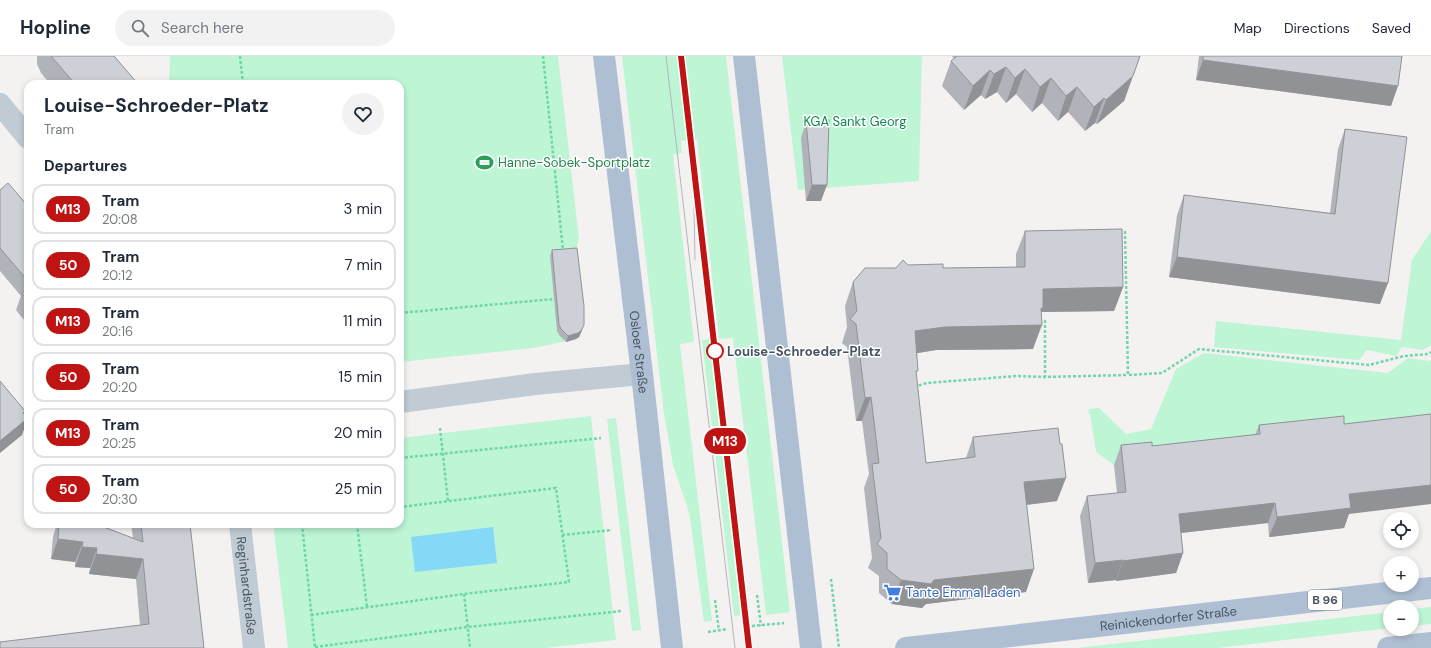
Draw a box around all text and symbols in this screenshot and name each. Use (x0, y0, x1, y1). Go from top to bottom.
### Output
search box (115, 10, 395, 46)
text: Hopline (20, 15, 91, 40)
icon: search (129, 17, 151, 39)
text: Search here (161, 18, 244, 38)
text: Map (1234, 19, 1262, 37)
text: Directions (1284, 19, 1350, 37)
text: Saved (1372, 19, 1411, 37)
text: Louise-Schroeder-Platz (44, 93, 268, 118)
button: heart (342, 93, 384, 135)
park label: KGA Sankt Georg (803, 113, 907, 130)
text: Tram (44, 121, 74, 138)
sports icon: Hanne-Sobek-Sportplatz (475, 152, 495, 172)
place label: Hanne-Sobek-Sportplatz (498, 154, 650, 171)
text: Departures (44, 156, 127, 176)
text: Tram (102, 191, 139, 211)
text: 3 min (344, 199, 382, 219)
text: M13 (55, 200, 81, 218)
text: 20:08 (102, 211, 138, 228)
text: Tram (102, 247, 139, 267)
text: 7 min (344, 255, 382, 275)
text: 50 (59, 256, 77, 274)
text: 20:12 (102, 267, 132, 284)
text: Tram (102, 303, 139, 323)
street label: Osloer Straße (625, 310, 652, 394)
text: 11 min (343, 311, 382, 331)
text: M13 (55, 312, 81, 330)
text: 20:16 (102, 323, 133, 340)
marker: Louise-Schroeder-Platz (706, 342, 724, 360)
place label: Louise-Schroeder-Platz (727, 343, 881, 360)
text: Tram (102, 359, 139, 379)
text: 15 min (339, 367, 382, 387)
text: 50 (59, 368, 77, 386)
text: 20:20 (102, 379, 137, 396)
text: Tram (102, 415, 139, 435)
text: 20 min (334, 423, 382, 443)
text: M13 (55, 424, 81, 442)
line badge: M13 (702, 428, 748, 454)
text: M13 (712, 432, 738, 450)
text: 20:25 (102, 435, 136, 452)
text: Tram (102, 471, 139, 491)
text: 25 min (335, 479, 382, 499)
text: 50 (59, 480, 77, 498)
text: 20:30 (102, 491, 137, 508)
map controls (1383, 512, 1419, 636)
button: locate (1383, 512, 1419, 548)
street label: Reginhardstraße (232, 536, 260, 636)
button: + (1383, 556, 1419, 592)
supermarket icon: Tante Emma Laden (883, 582, 903, 602)
place label: Tante Emma Laden (906, 584, 1021, 601)
road number: B 96 (1308, 590, 1342, 610)
button: − (1383, 600, 1419, 636)
street label: Reinickendorfer Straße (1099, 602, 1238, 635)

